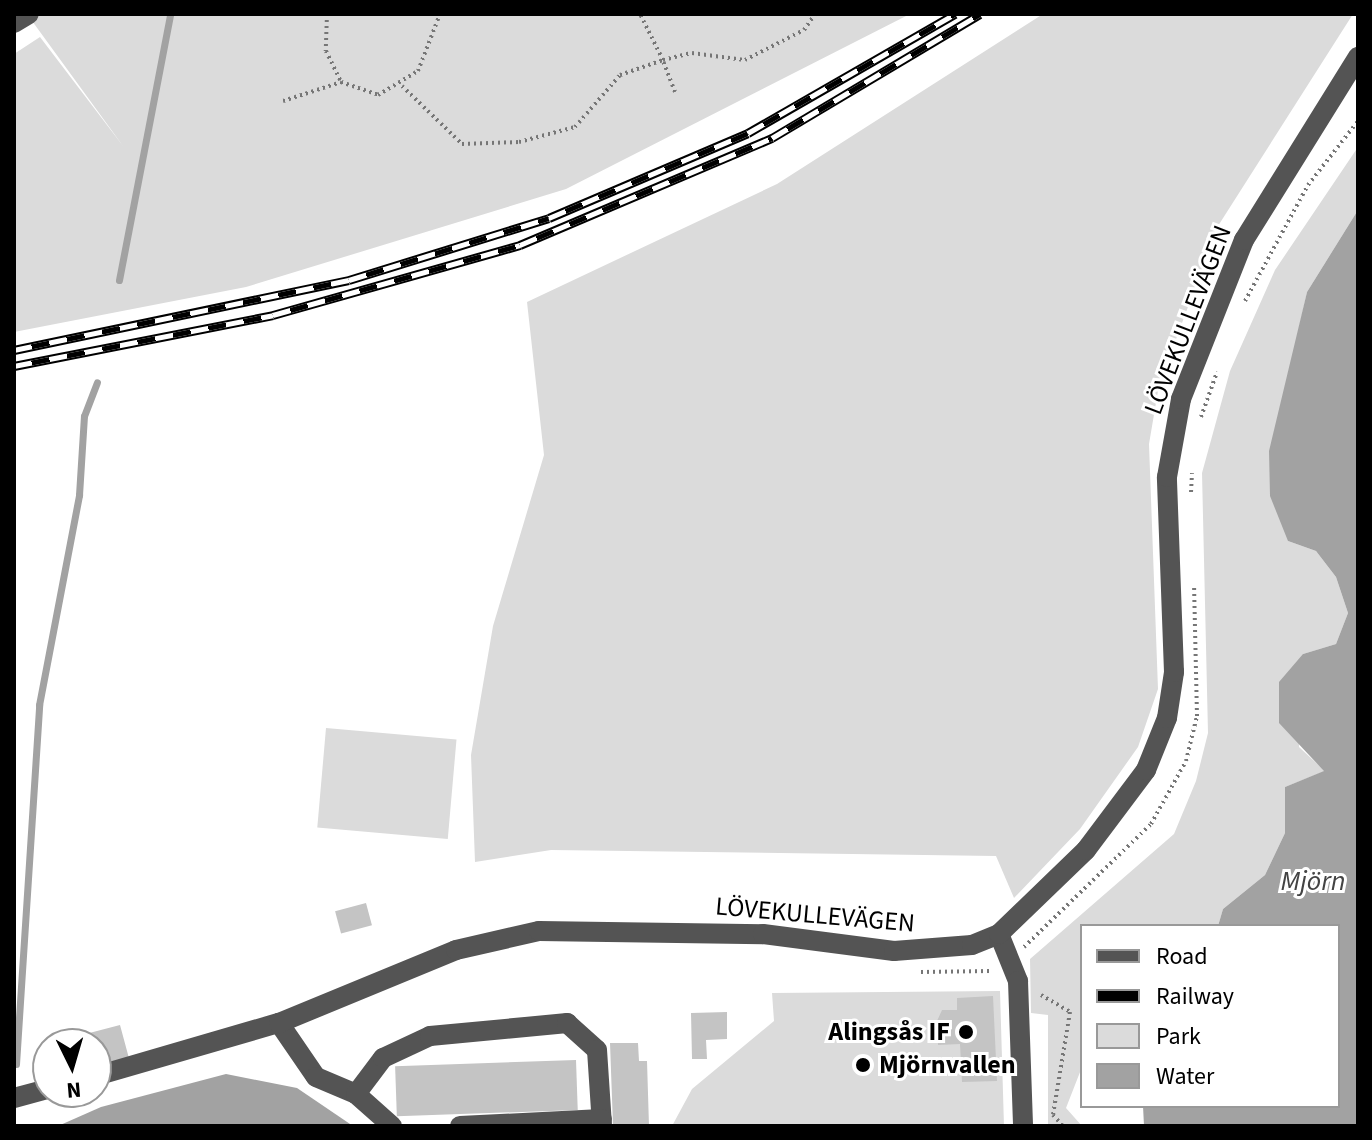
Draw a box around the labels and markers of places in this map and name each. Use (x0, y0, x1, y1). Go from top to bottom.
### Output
place label: Alingsås IF (828, 1016, 950, 1048)
marker: Alingsås IF (957, 1023, 975, 1041)
place label: Mjörnvallen (879, 1049, 1016, 1081)
marker: Mjörnvallen (854, 1056, 872, 1074)

